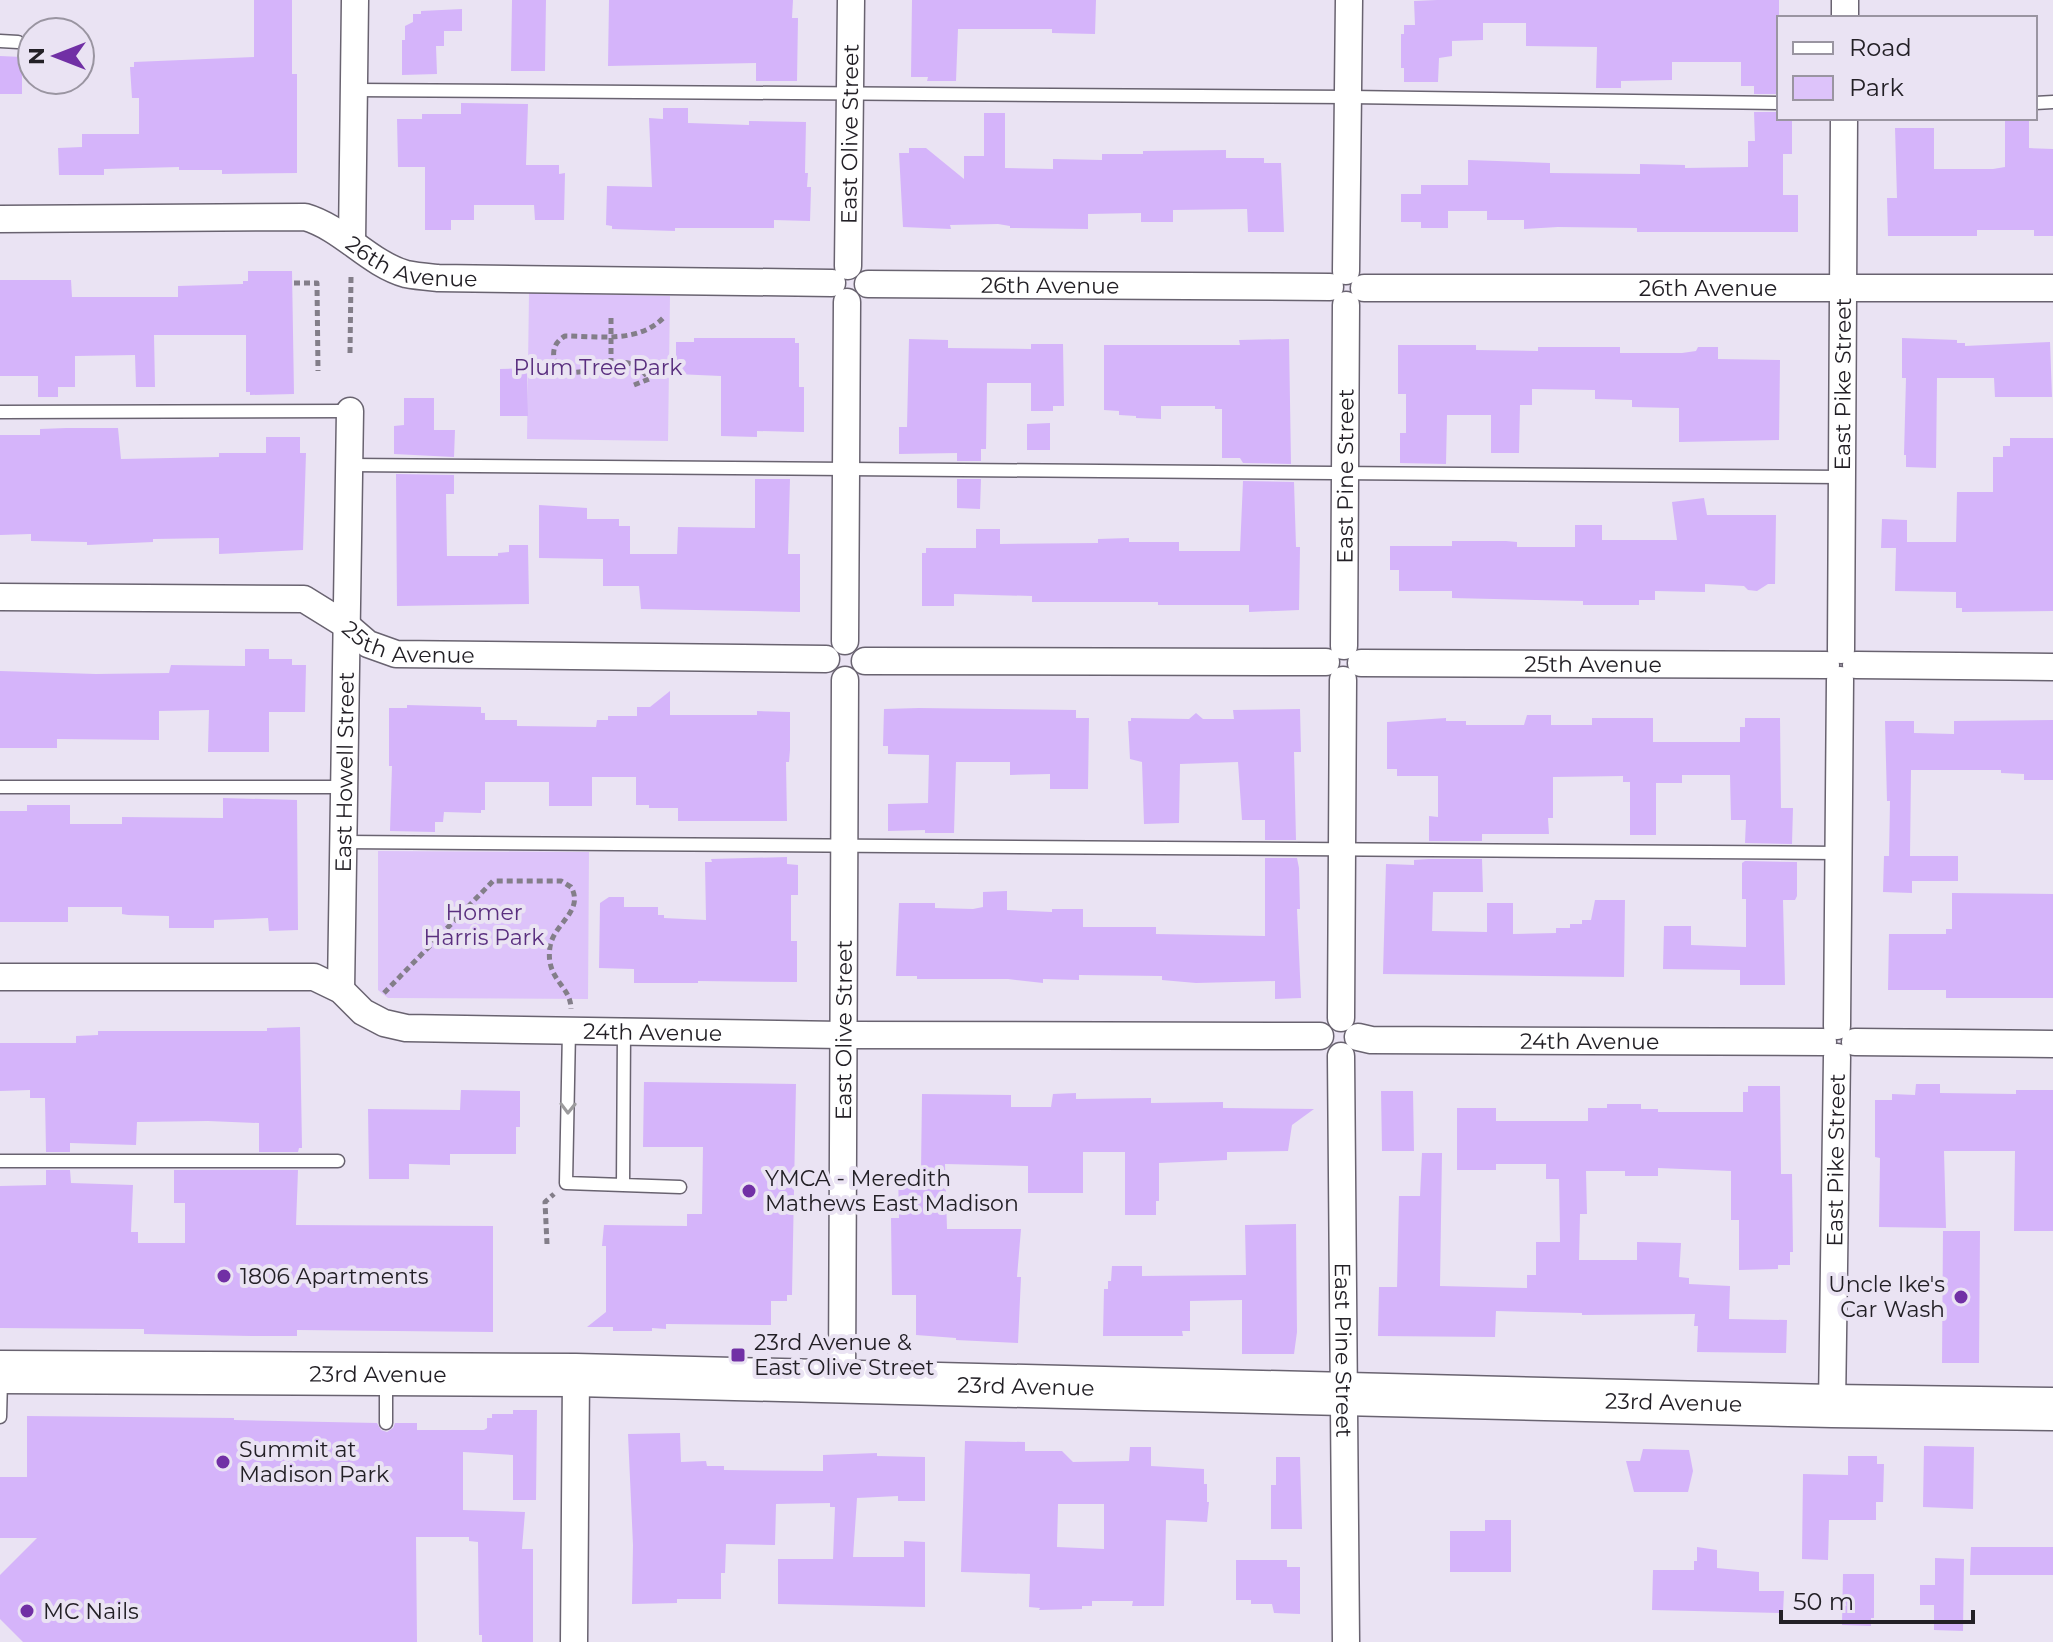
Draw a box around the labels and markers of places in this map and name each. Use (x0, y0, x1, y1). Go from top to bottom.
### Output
place label: YMCA - Meredith Mathews East Madison (765, 1165, 1019, 1217)
marker: YMCA - Meredith Mathews East Madison (740, 1182, 758, 1200)
place label: 1806 Apartments (240, 1263, 429, 1290)
marker: 1806 Apartments (215, 1267, 233, 1285)
place label: Uncle Ike's Car Wash (1828, 1271, 1945, 1323)
marker: Uncle Ike's Car Wash (1952, 1288, 1970, 1306)
place label: 23rd Avenue & East Olive Street (754, 1329, 934, 1381)
marker: 23rd Avenue & East Olive Street (729, 1346, 747, 1364)
place label: Summit at Madison Park (239, 1436, 390, 1488)
marker: Summit at Madison Park (214, 1453, 232, 1471)
place label: MC Nails (43, 1598, 139, 1625)
marker: MC Nails (18, 1602, 36, 1620)

